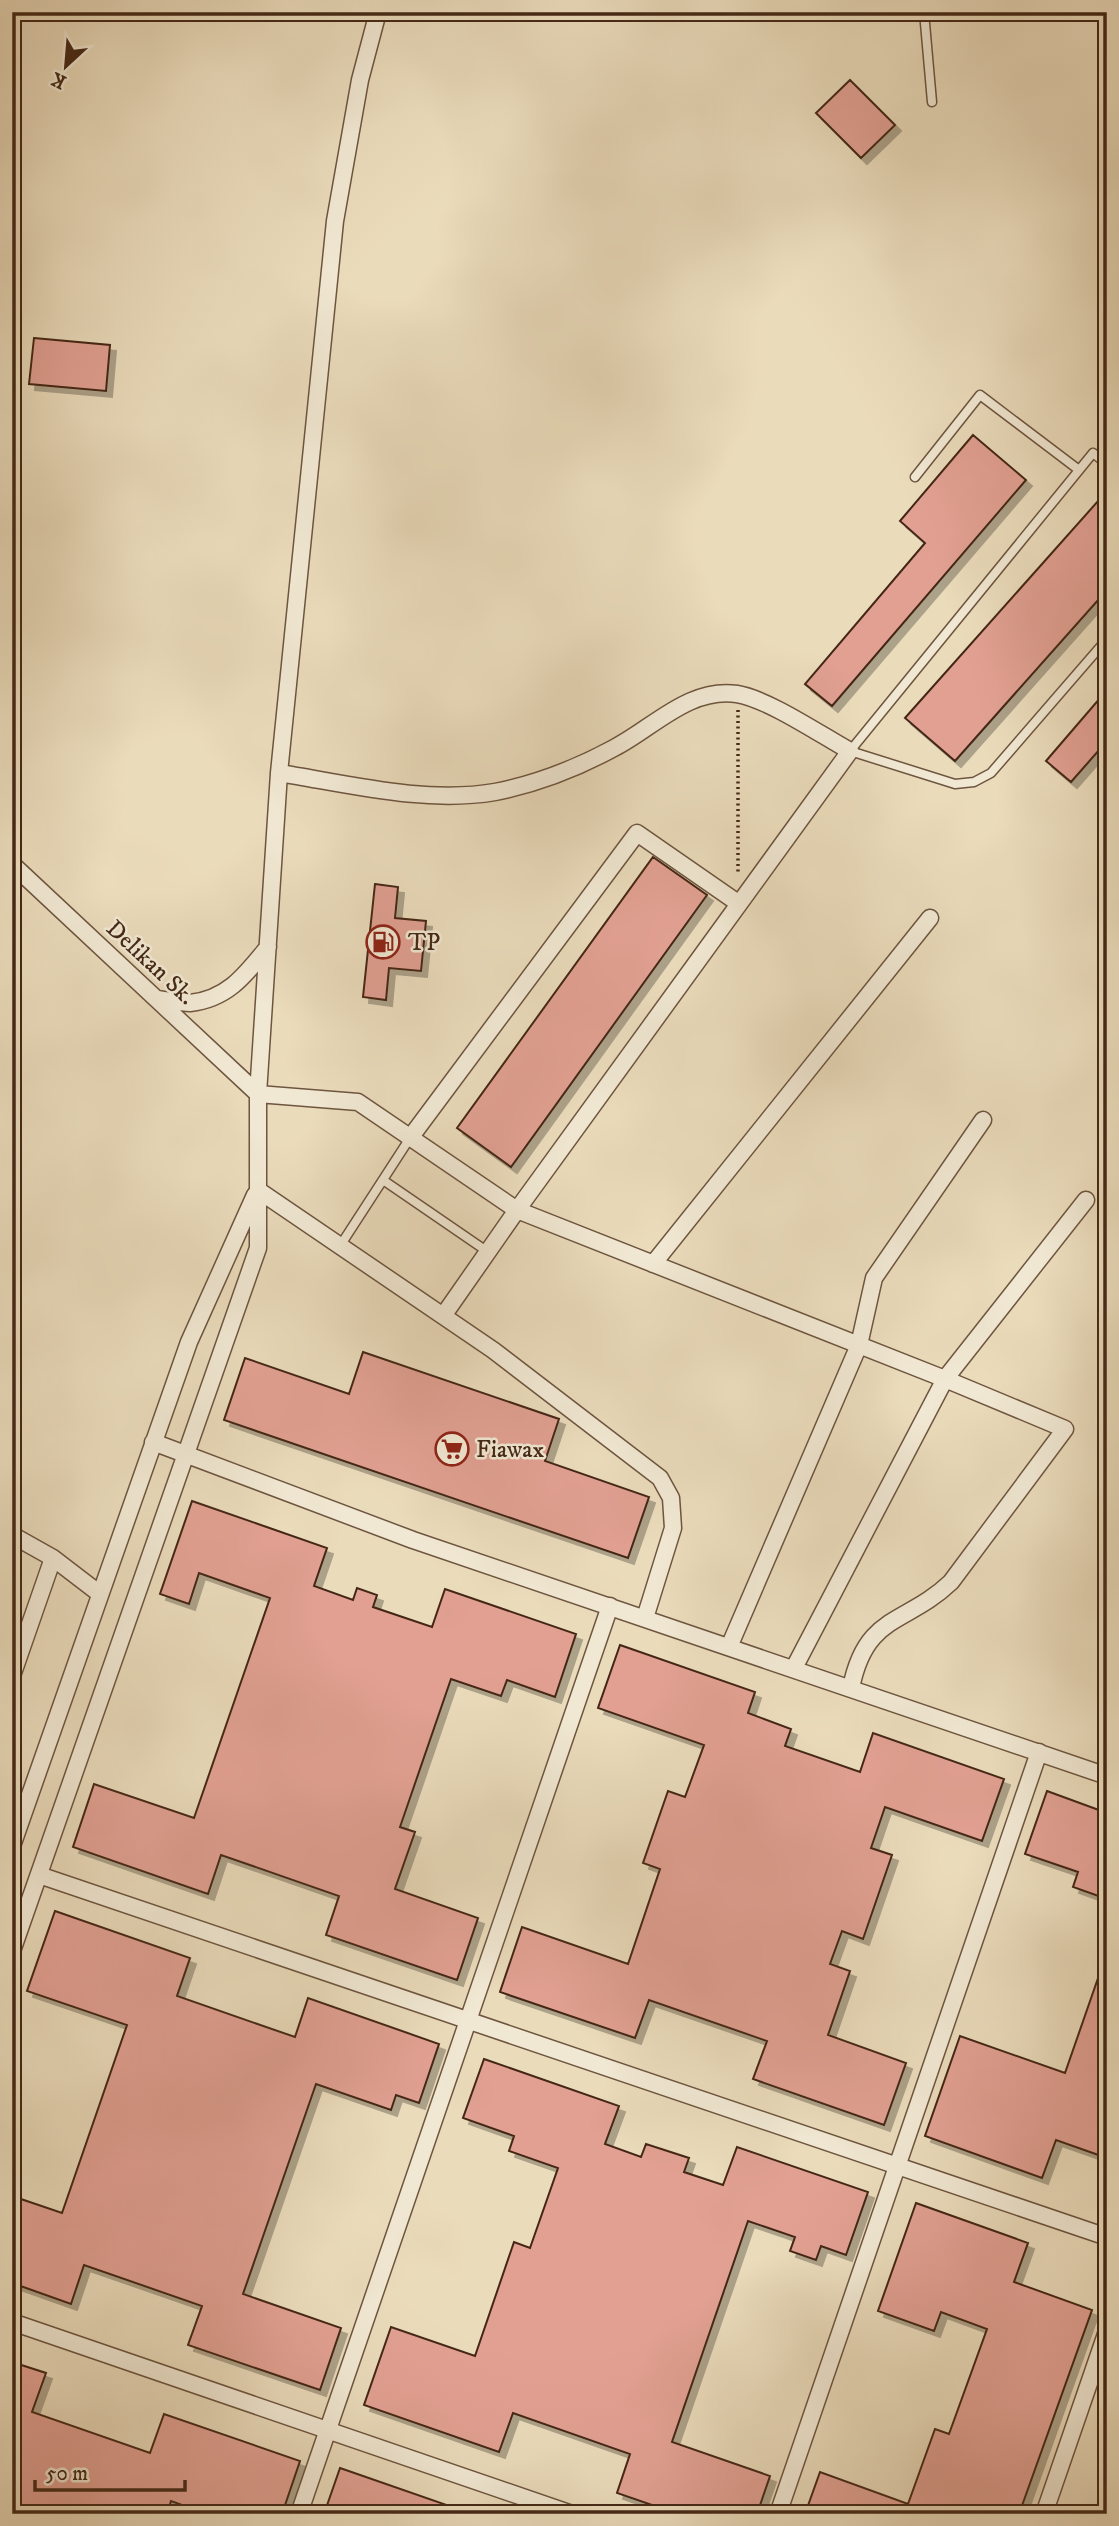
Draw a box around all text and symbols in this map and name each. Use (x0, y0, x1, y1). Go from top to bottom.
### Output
north arrow (32, 32, 102, 102)
text: K (48, 66, 70, 93)
street label: Delikan Sk. (99, 914, 201, 1012)
fuel station icon: TP (364, 923, 402, 961)
place label: TP (408, 928, 440, 958)
supermarket icon: Fiawax (433, 1430, 471, 1468)
place label: Fiawax (476, 1435, 545, 1465)
scale bar (35, 2449, 186, 2493)
text: 50 m (46, 2461, 88, 2487)

